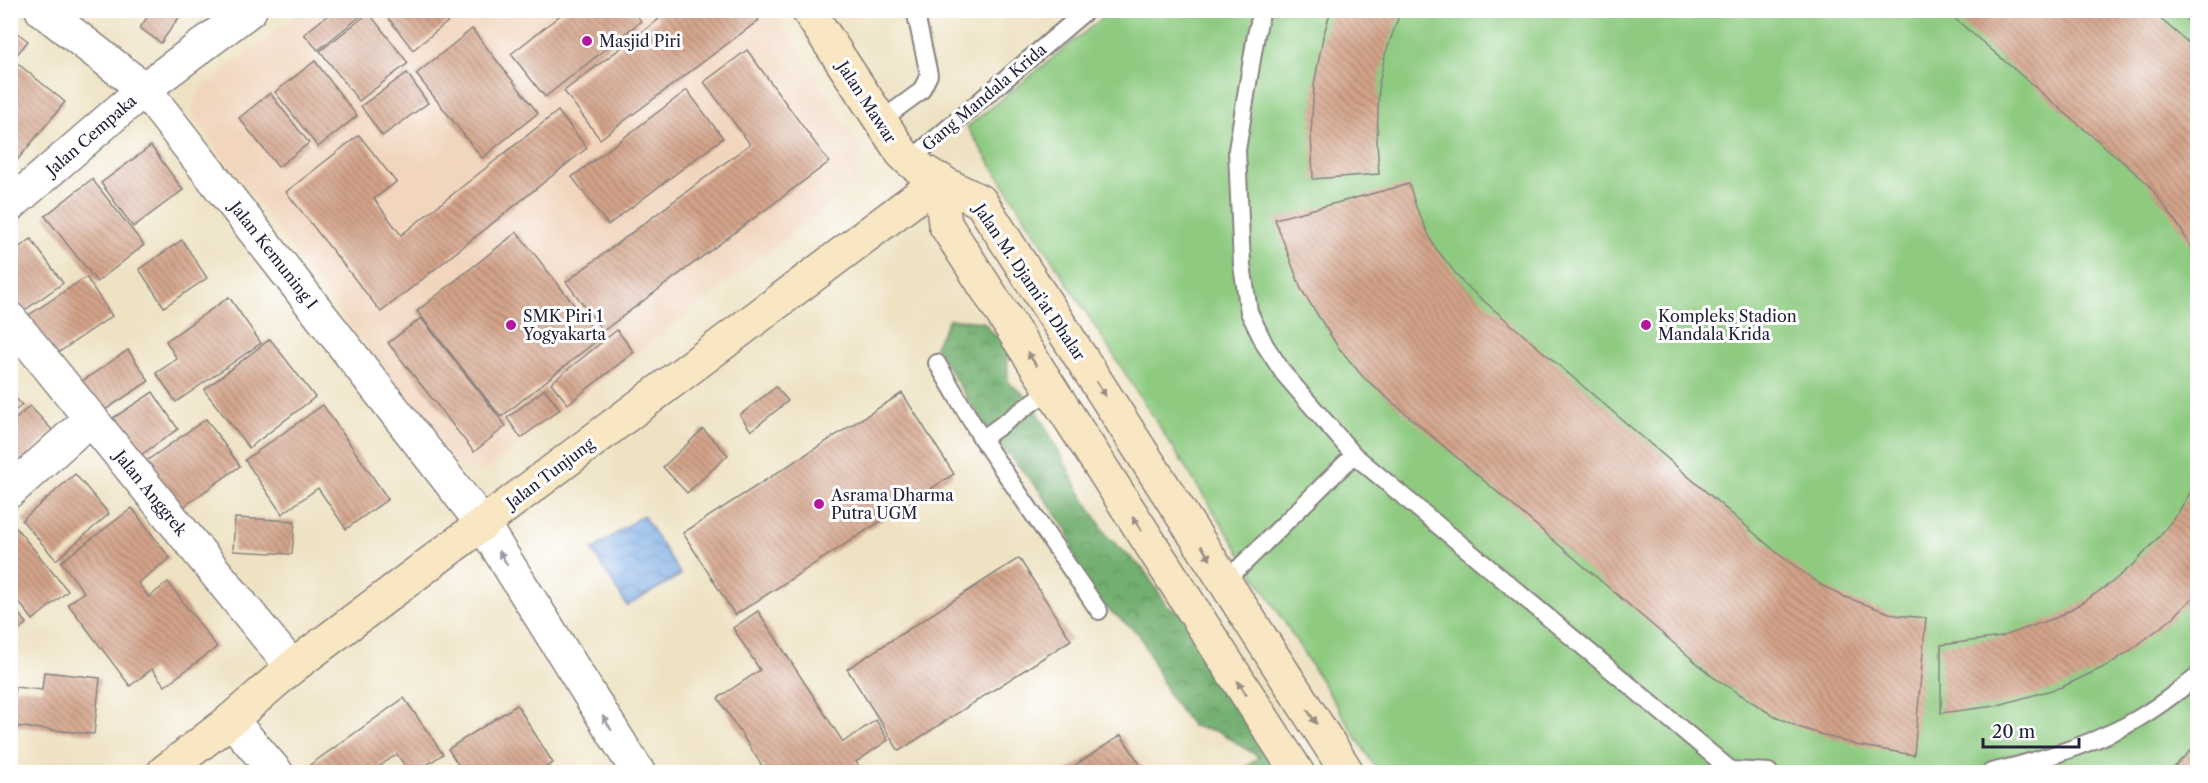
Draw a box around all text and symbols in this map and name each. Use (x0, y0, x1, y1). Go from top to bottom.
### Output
place label: Masjid Piri (599, 31, 681, 51)
marker: Masjid Piri (580, 34, 594, 48)
street label: Gang Mandala Krida (918, 39, 1051, 155)
street label: Jalan Mawar (832, 55, 901, 147)
street label: Jalan Cempaka (39, 90, 141, 182)
street label: Jalan Kemuning I (224, 195, 322, 313)
street label: Jalan M. Djami'at Dhalar (968, 197, 1090, 364)
place label: SMK Piri 1 Yogyakarta (522, 306, 606, 344)
place label: Kompleks Stadion Mandala Krida (1658, 306, 1797, 344)
marker: SMK Piri 1 Yogyakarta (504, 318, 518, 332)
marker: Kompleks Stadion Mandala Krida (1639, 318, 1653, 332)
one-way arrow (1027, 351, 1038, 367)
one-way arrow (1095, 381, 1106, 397)
street label: Jalan Tunjung (500, 433, 598, 514)
street label: Jalan Anggrek (109, 444, 192, 540)
place label: Asrama Dharma Putra UGM (830, 485, 954, 523)
marker: Asrama Dharma Putra UGM (812, 497, 826, 511)
one-way arrow (1132, 515, 1143, 532)
one-way arrow (1201, 545, 1212, 561)
one-way arrow (497, 550, 508, 566)
one-way arrow (1237, 680, 1248, 696)
one-way arrow (1306, 709, 1317, 725)
scale bar (1983, 711, 2079, 749)
one-way arrow (602, 715, 613, 731)
text: 20 m (1992, 721, 2036, 743)

